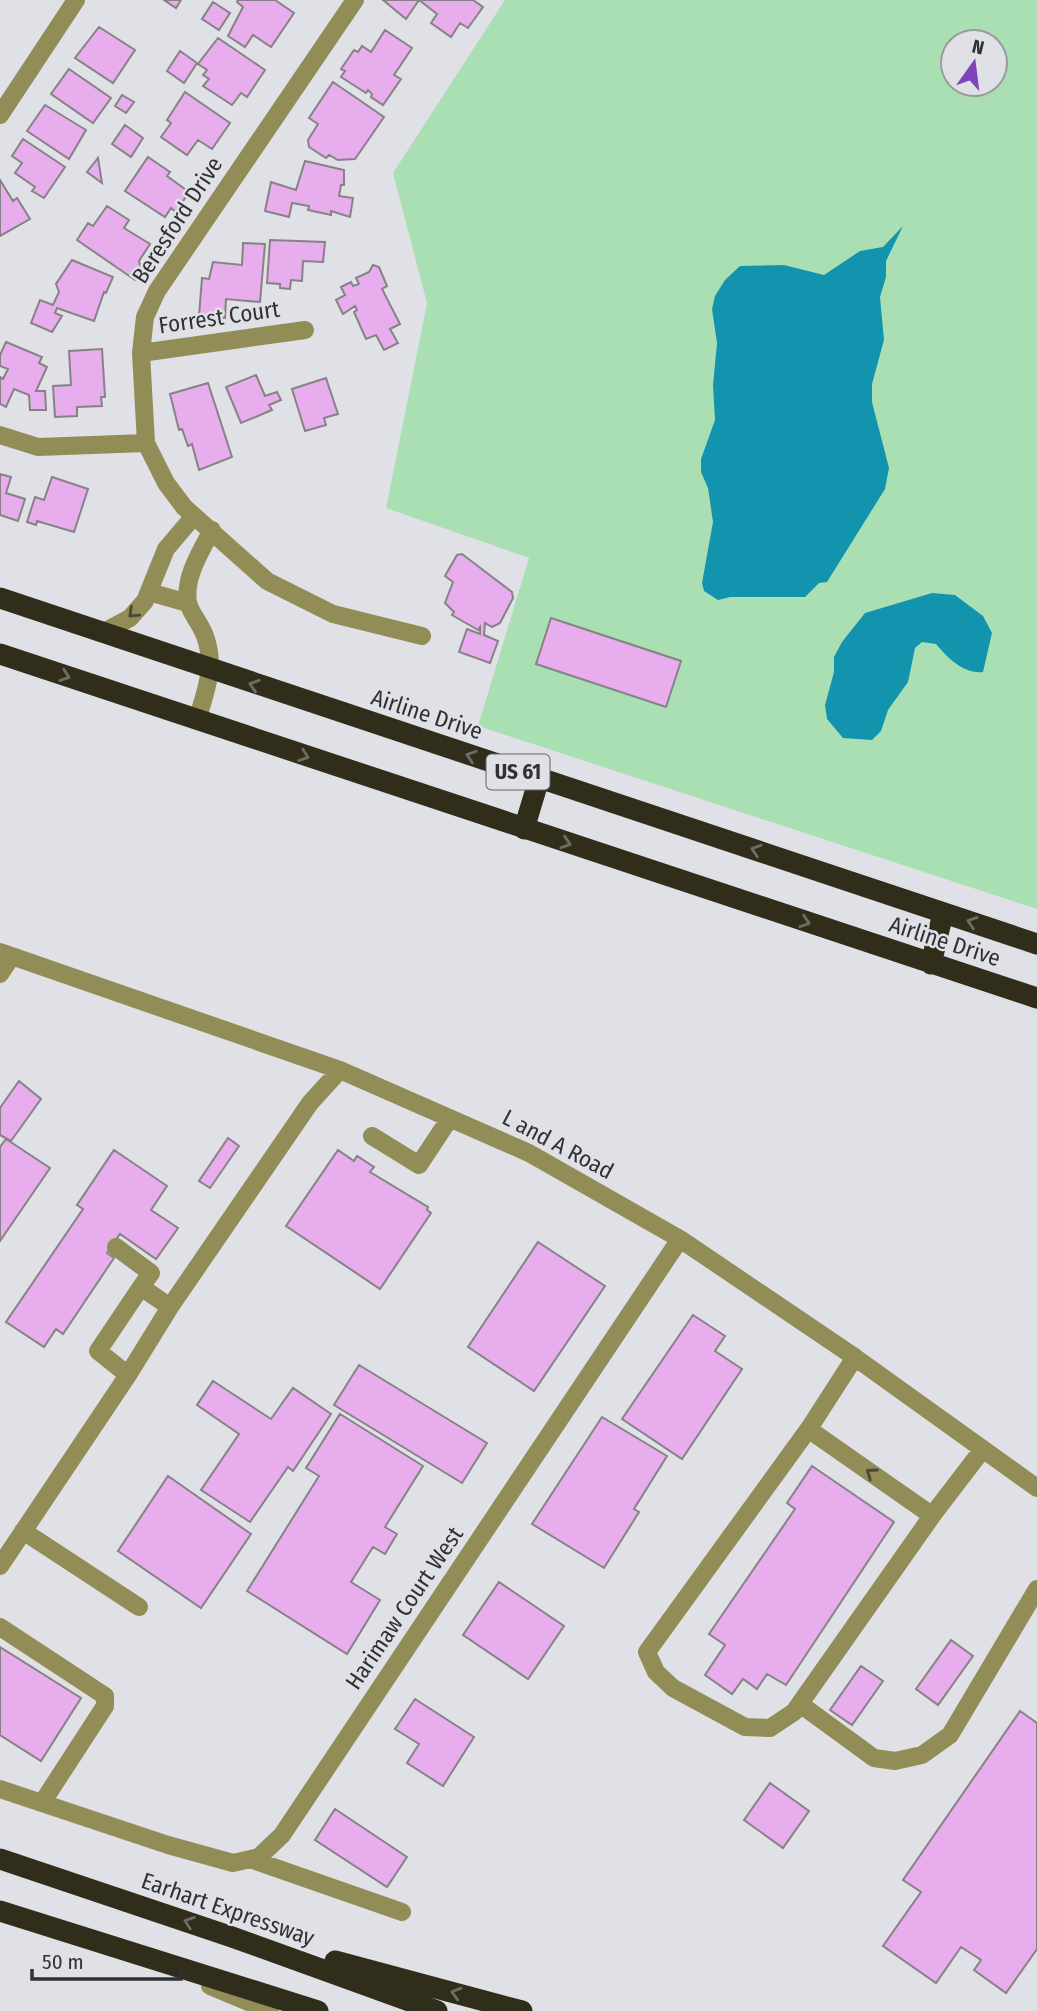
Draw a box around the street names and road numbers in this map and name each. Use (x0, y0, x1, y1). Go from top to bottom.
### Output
street label: Beresford Drive (126, 151, 228, 289)
street label: Forrest Court (157, 295, 282, 339)
street label: Airline Drive (368, 683, 486, 745)
road number: US 61 (486, 754, 550, 790)
street label: Airline Drive (886, 910, 1004, 972)
street label: L and A Road (498, 1103, 618, 1185)
street label: Harimaw Court West (339, 1521, 469, 1695)
street label: Earhart Expressway (138, 1866, 319, 1952)

